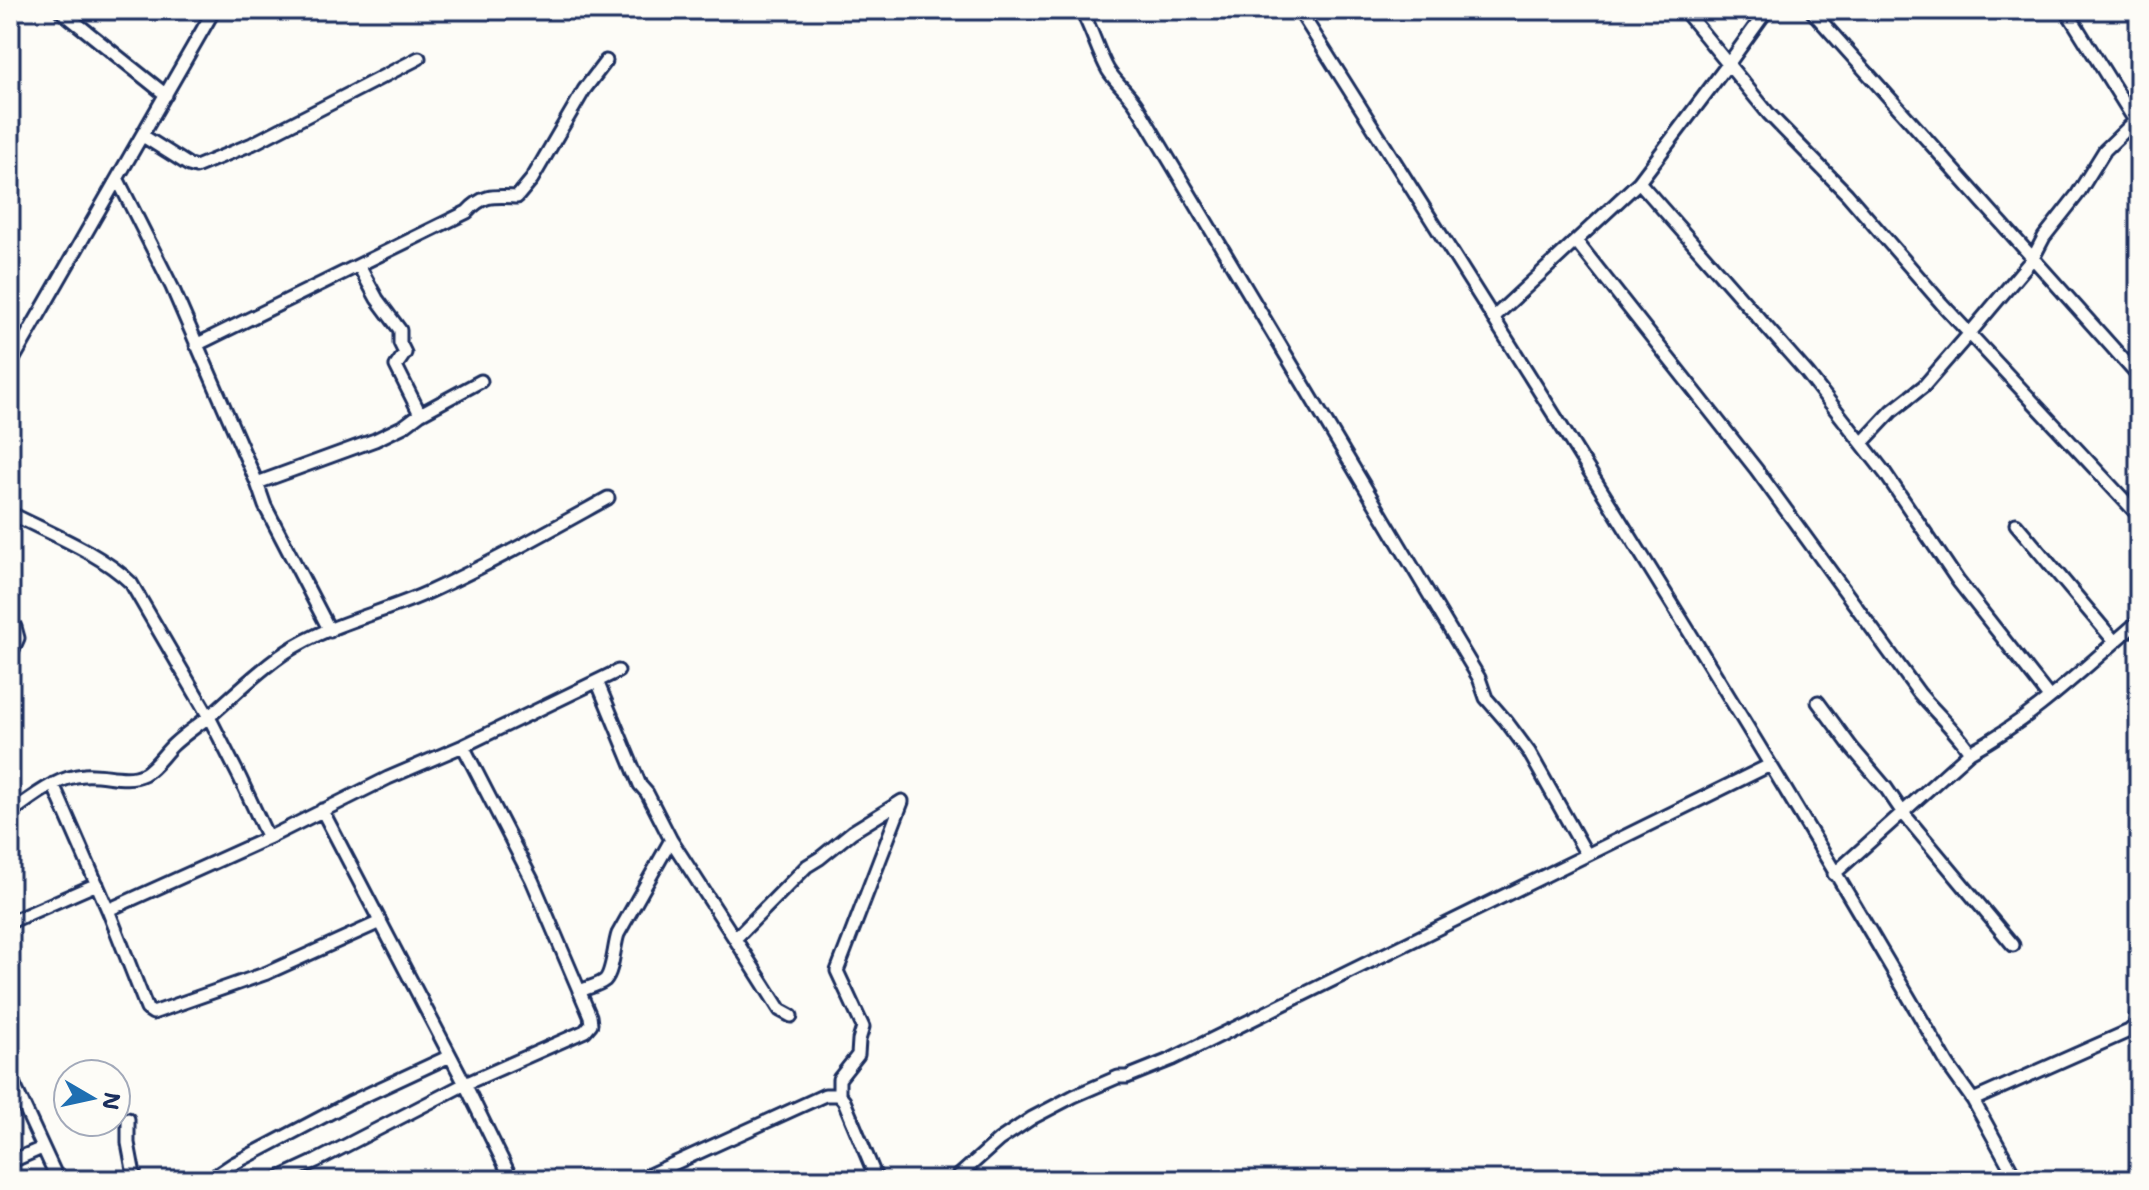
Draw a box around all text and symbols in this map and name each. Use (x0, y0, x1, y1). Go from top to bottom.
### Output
north arrow (52, 1058, 132, 1138)
text: N (96, 1090, 127, 1112)

